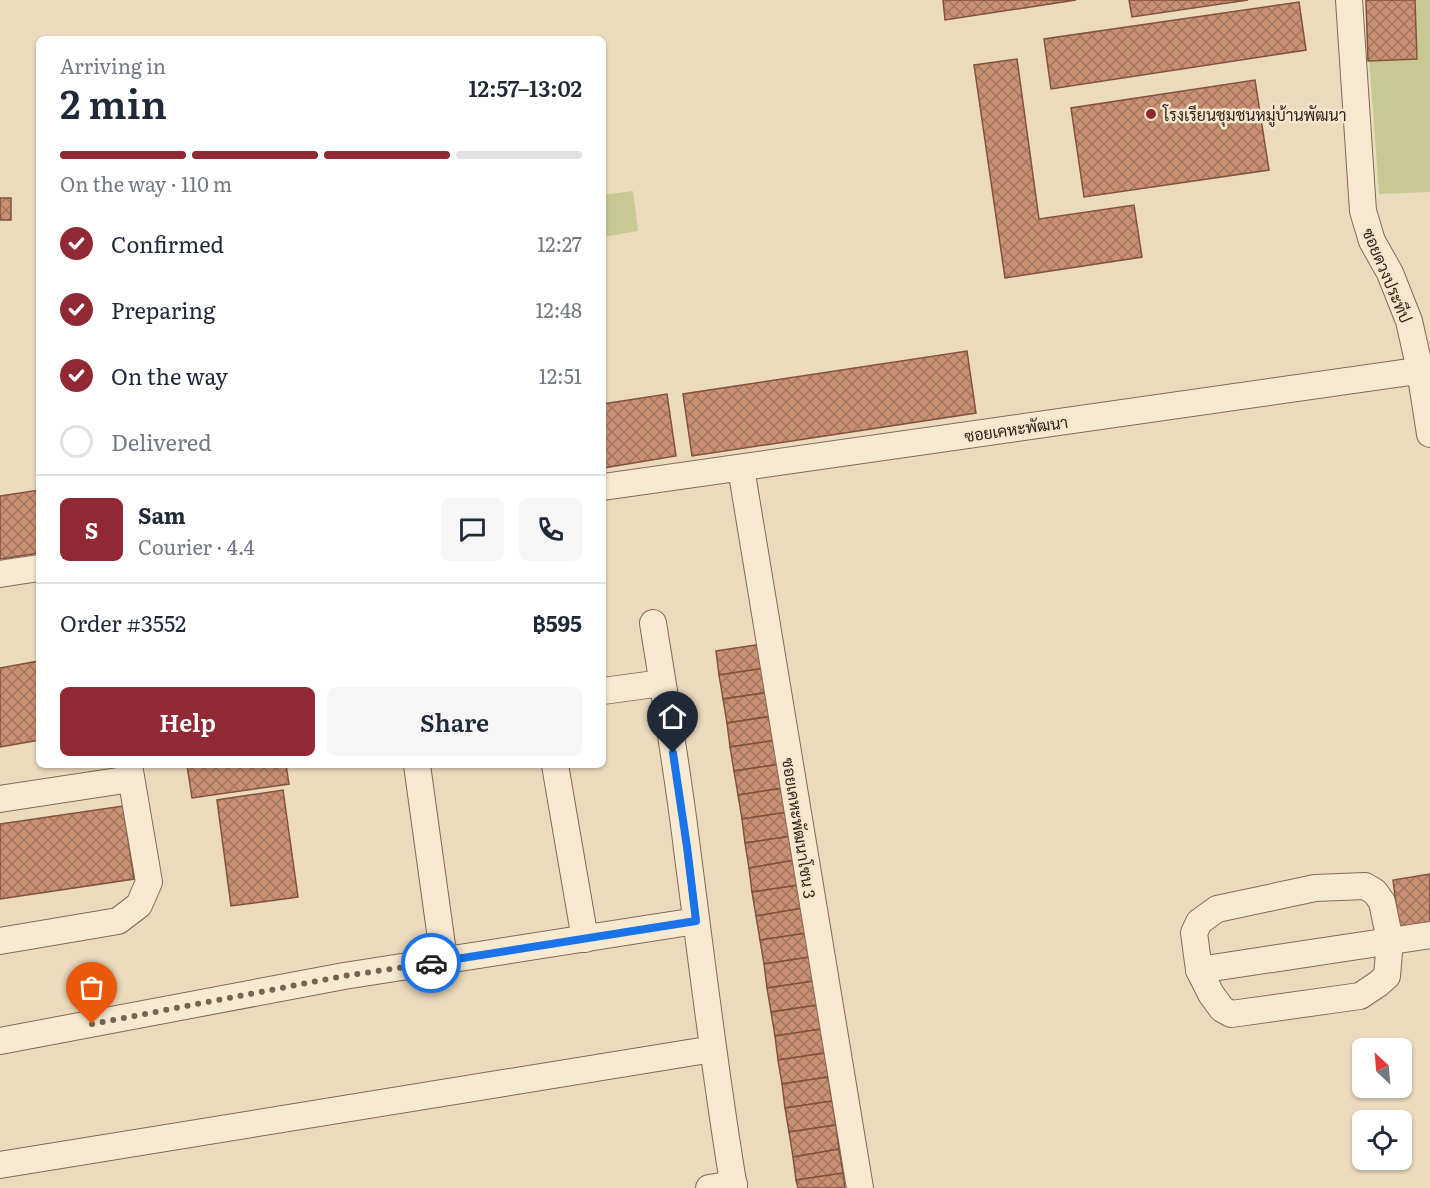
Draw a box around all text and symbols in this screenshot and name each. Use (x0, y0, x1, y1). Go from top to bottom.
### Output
text: Arriving in (60, 50, 166, 80)
text: 12:57–13:02 (469, 71, 582, 104)
text: 2 min (60, 73, 167, 131)
place label: โรงเรียนชุมชนหมู่บ้านพัฒนา (1162, 102, 1347, 127)
marker: โรงเรียนชุมชนหมู่บ้านพัฒนา (1144, 107, 1158, 121)
text: On the way · 110 m (60, 168, 232, 198)
street label: ซอยดวงประทีป (1357, 224, 1419, 326)
icon: check (60, 227, 93, 260)
text: Confirmed (111, 227, 224, 260)
text: 12:27 (537, 228, 582, 258)
icon: check (60, 293, 93, 326)
text: Preparing (111, 293, 215, 326)
text: 12:48 (535, 294, 582, 324)
icon: check (60, 359, 93, 392)
text: On the way (111, 359, 228, 392)
text: 12:51 (539, 360, 582, 390)
street label: ซอยเคหะพัฒนา (963, 409, 1069, 447)
text: Delivered (111, 425, 212, 458)
text: Sam (138, 498, 186, 531)
button: chat (441, 498, 504, 561)
button: phone (519, 498, 582, 561)
text: S (85, 513, 98, 546)
text: Courier · 4.4 (138, 531, 255, 561)
text: Order #3552 (60, 606, 186, 639)
text: ฿595 (533, 606, 582, 639)
button: Help (60, 687, 315, 756)
button: Share (327, 687, 582, 756)
pin (647, 691, 698, 753)
icon: home (656, 700, 689, 733)
street label: ซอยเคหะพัฒนาโซน 3 (777, 756, 823, 900)
courier (401, 933, 461, 993)
icon: car (415, 947, 448, 980)
pin (66, 962, 117, 1024)
icon: bag (75, 971, 108, 1004)
north arrow (1352, 1038, 1412, 1098)
map controls (1352, 1038, 1412, 1170)
button: locate (1352, 1110, 1412, 1170)

